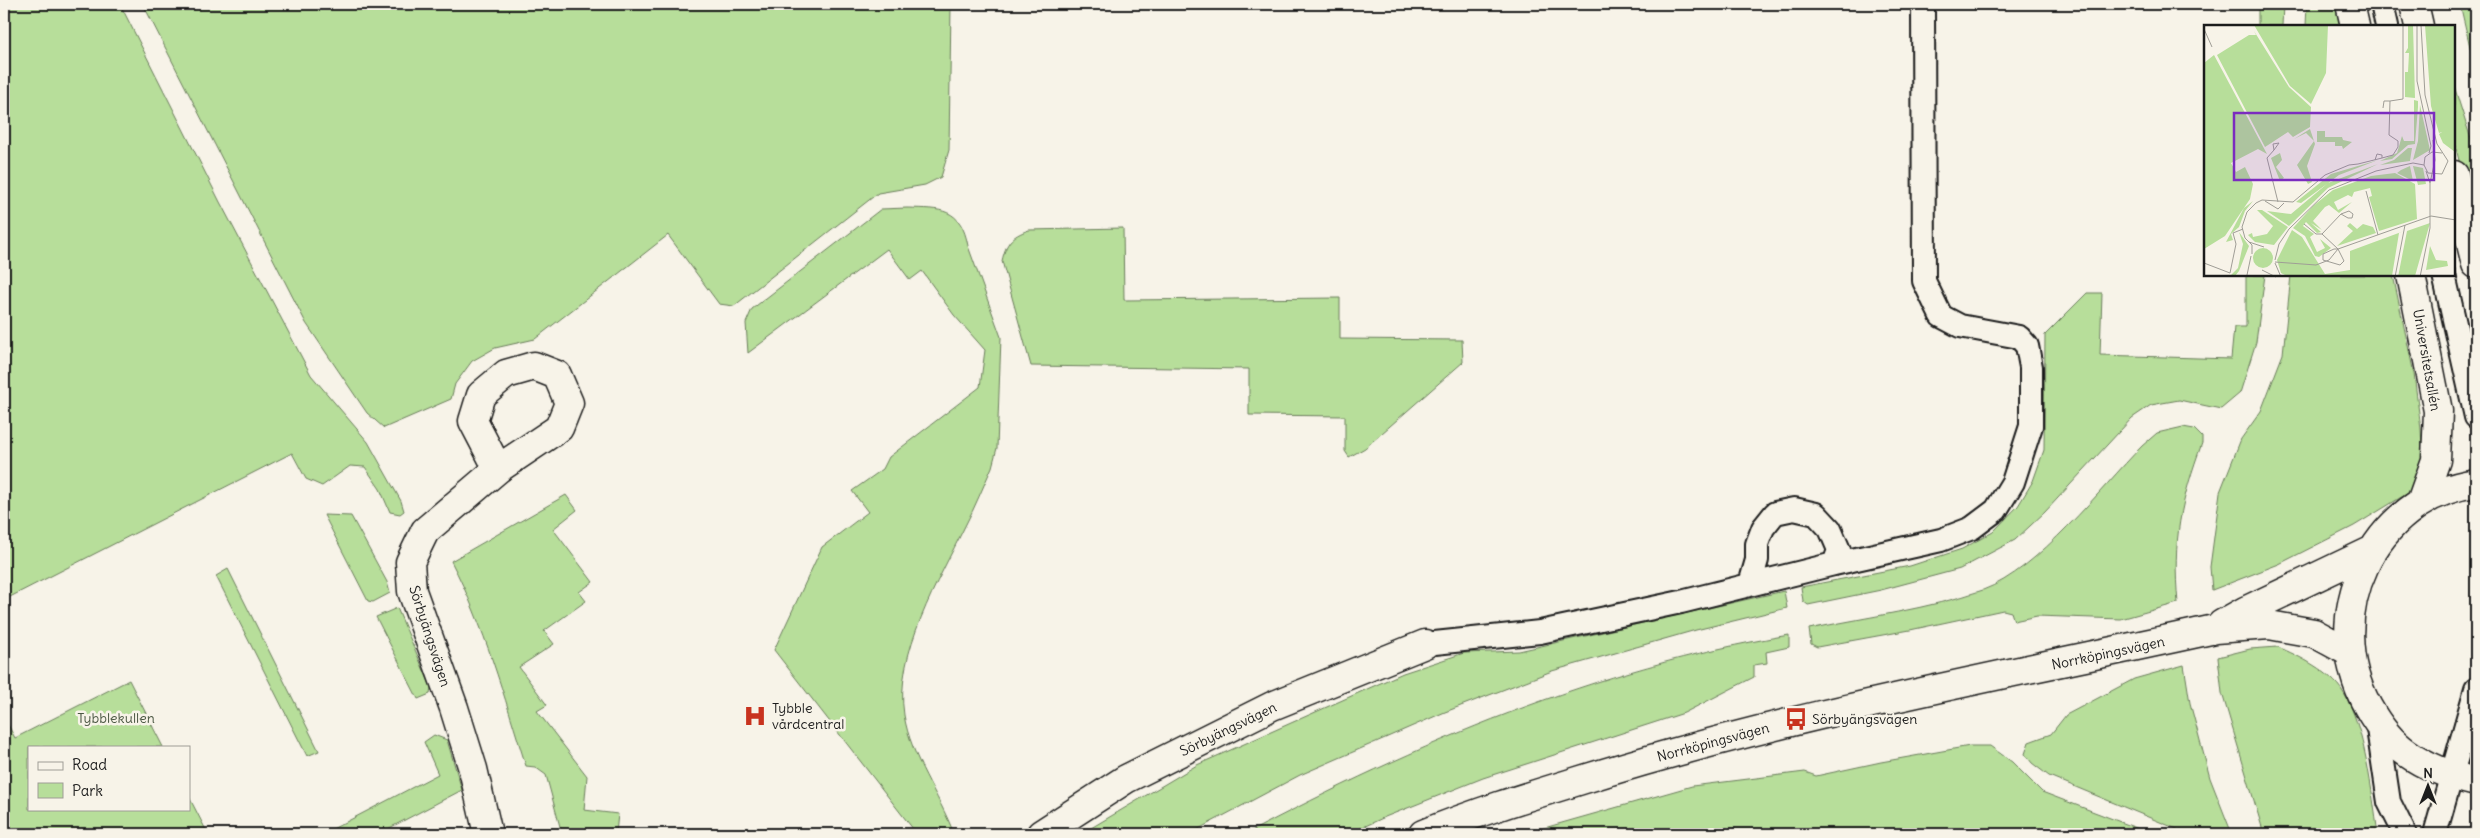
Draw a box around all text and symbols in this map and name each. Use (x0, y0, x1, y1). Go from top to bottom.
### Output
inset map (2204, 25, 2455, 276)
street label: Universitetsallén (2409, 308, 2445, 412)
street label: Sörbyängsvägen (405, 583, 455, 689)
street label: Norrköpingsvägen (2050, 632, 2166, 674)
street label: Sörbyängsvägen (1177, 698, 1279, 760)
place label: Tybble vårdcentral (772, 699, 844, 733)
hospital icon: Tybble vårdcentral (742, 703, 768, 729)
bus stop icon: Sörbyängsvägen (1783, 706, 1809, 732)
park label: Tybblekullen (77, 709, 155, 727)
place label: Sörbyängsvägen (1812, 710, 1917, 728)
street label: Norrköpingsvägen (1655, 718, 1771, 766)
legend (28, 746, 190, 810)
text: Road (72, 755, 107, 774)
north arrow (2402, 760, 2452, 810)
text: N (2423, 764, 2433, 782)
text: Park (72, 781, 103, 800)

